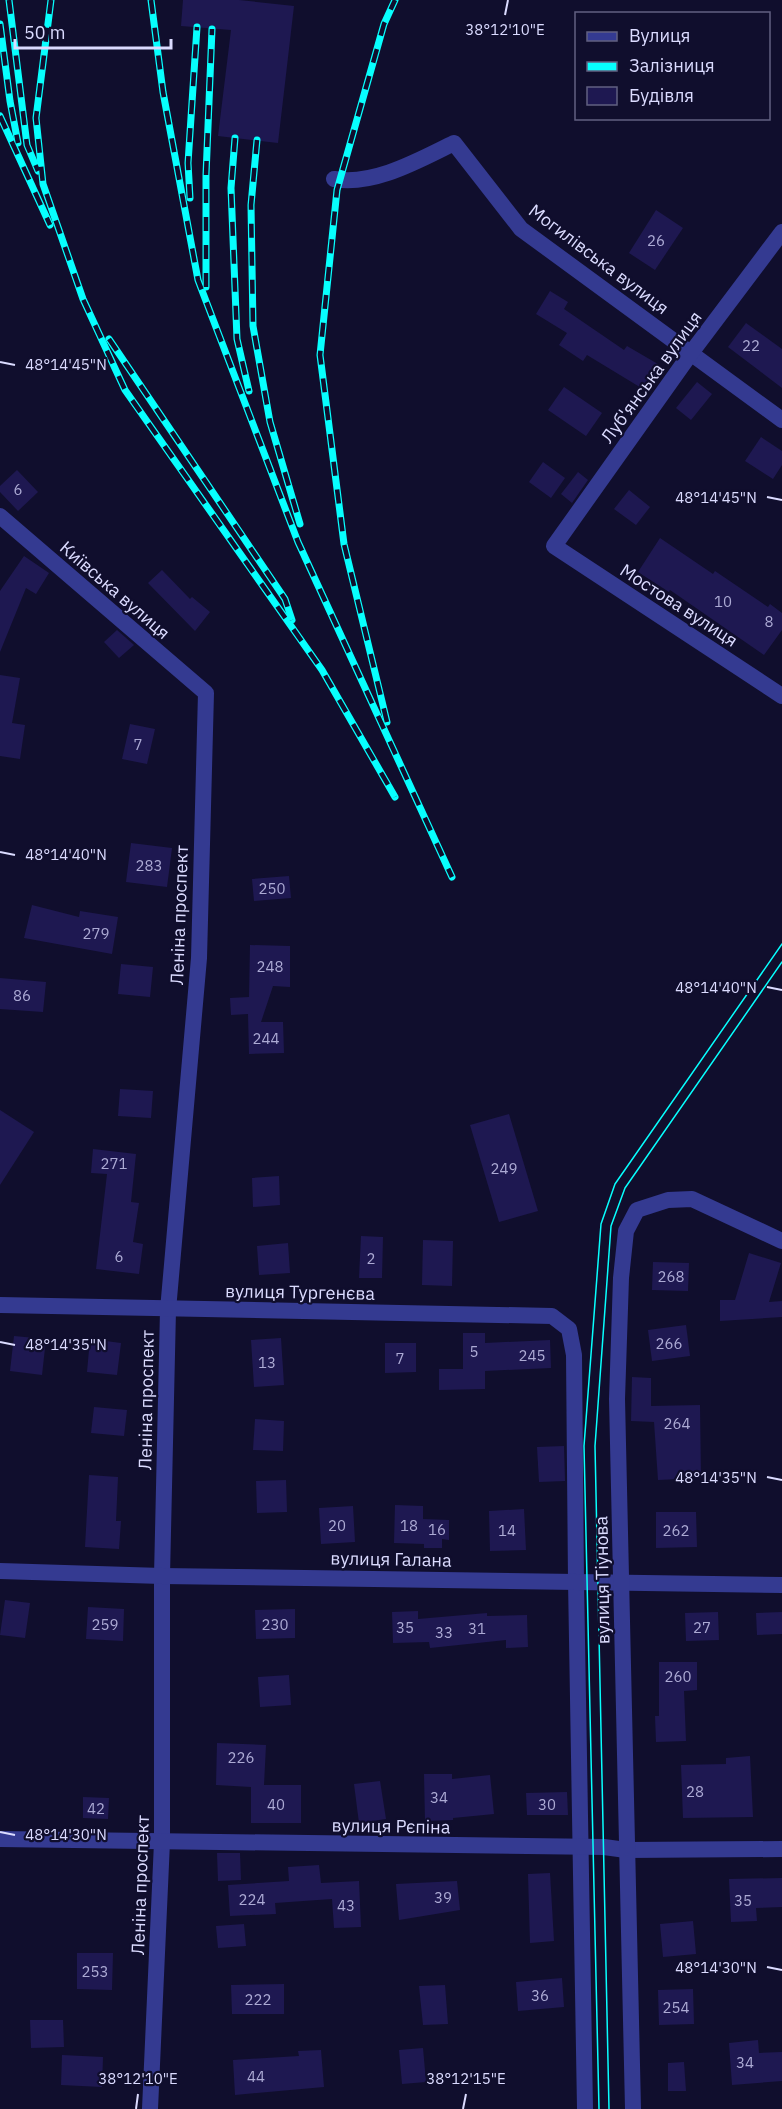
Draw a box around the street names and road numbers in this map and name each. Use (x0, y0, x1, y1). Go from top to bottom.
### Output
street label: Могилівська вулиця (524, 199, 674, 319)
street label: Луб'янська вулиця (595, 306, 707, 448)
street label: Київська вулиця (55, 536, 175, 644)
street label: Мостова вулиця (616, 558, 742, 652)
street label: Леніна проспект (165, 844, 193, 985)
street label: вулиця Тургенєва (225, 1279, 375, 1305)
street label: Леніна проспект (133, 1329, 159, 1470)
street label: вулиця Тіунова (589, 1515, 615, 1644)
street label: вулиця Галана (330, 1546, 452, 1572)
street label: вулиця Рєпіна (331, 1813, 451, 1839)
street label: Леніна проспект (126, 1814, 154, 1955)

